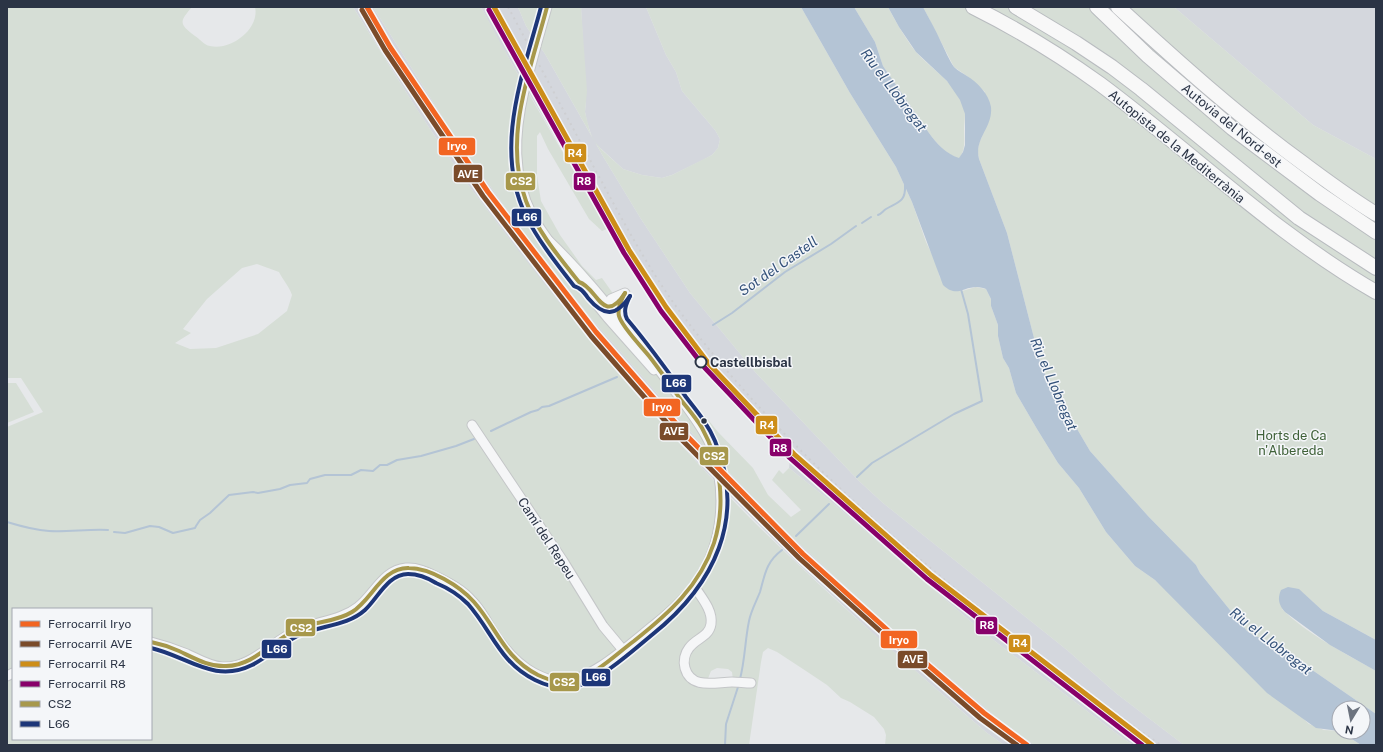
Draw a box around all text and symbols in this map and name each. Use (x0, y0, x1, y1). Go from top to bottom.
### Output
water label: Riu el Llobregat (858, 46, 931, 135)
street label: Autovia del Nord-est (1179, 80, 1285, 170)
street label: Autopista de la Mediterrània (1106, 87, 1248, 206)
line badge: Iryo (438, 137, 476, 156)
text: Iryo (447, 140, 467, 152)
line badge: R4 (564, 143, 587, 163)
text: R4 (568, 147, 582, 159)
line badge: AVE (453, 164, 483, 183)
text: AVE (457, 168, 479, 180)
line badge: CS2 (505, 172, 536, 191)
line badge: R8 (573, 172, 596, 191)
text: CS2 (510, 175, 532, 187)
text: R8 (576, 175, 592, 187)
line badge: L66 (511, 208, 542, 227)
text: L66 (517, 211, 537, 223)
water label: Sot del Castell (736, 233, 820, 299)
water label: Riu el Llobregat (1027, 335, 1081, 434)
marker: Castellbisbal (694, 355, 708, 369)
place label: Castellbisbal (710, 355, 792, 370)
line badge: L66 (661, 374, 692, 393)
text: L66 (666, 377, 686, 389)
line badge: Iryo (643, 398, 681, 417)
text: Iryo (652, 401, 672, 413)
line badge: R4 (755, 415, 778, 435)
unlabelled marker (699, 416, 709, 426)
text: R4 (760, 419, 774, 431)
line badge: AVE (659, 422, 689, 441)
text: AVE (663, 425, 685, 437)
park label: Horts de Ca n'Albereda (1256, 428, 1326, 458)
line badge: R8 (769, 438, 792, 457)
text: R8 (772, 442, 788, 454)
line badge: CS2 (699, 446, 729, 466)
text: CS2 (703, 450, 725, 462)
street label: Camí del Repeu (515, 495, 579, 582)
water label: Riu el Llobregat (1227, 604, 1316, 678)
legend (12, 608, 152, 740)
line badge: R8 (975, 616, 998, 635)
text: Ferrocarril Iryo (48, 617, 131, 631)
line badge: CS2 (285, 618, 316, 637)
text: R8 (979, 619, 995, 631)
text: CS2 (290, 622, 312, 634)
line badge: Iryo (880, 630, 918, 649)
text: Iryo (889, 634, 909, 646)
line badge: R4 (1008, 634, 1031, 653)
text: Ferrocarril AVE (48, 637, 133, 651)
text: R4 (1013, 637, 1027, 649)
line badge: L66 (261, 639, 292, 659)
text: L66 (267, 643, 287, 655)
line badge: AVE (897, 650, 928, 669)
text: AVE (902, 653, 924, 665)
text: Ferrocarril R4 (48, 657, 126, 671)
line badge: L66 (581, 668, 611, 687)
text: L66 (586, 671, 606, 683)
line badge: CS2 (549, 672, 580, 692)
text: CS2 (553, 676, 575, 688)
text: Ferrocarril R8 (48, 677, 126, 691)
text: CS2 (48, 697, 71, 711)
north arrow (1331, 700, 1371, 740)
text: L66 (48, 717, 70, 731)
text: N (1344, 723, 1355, 737)

